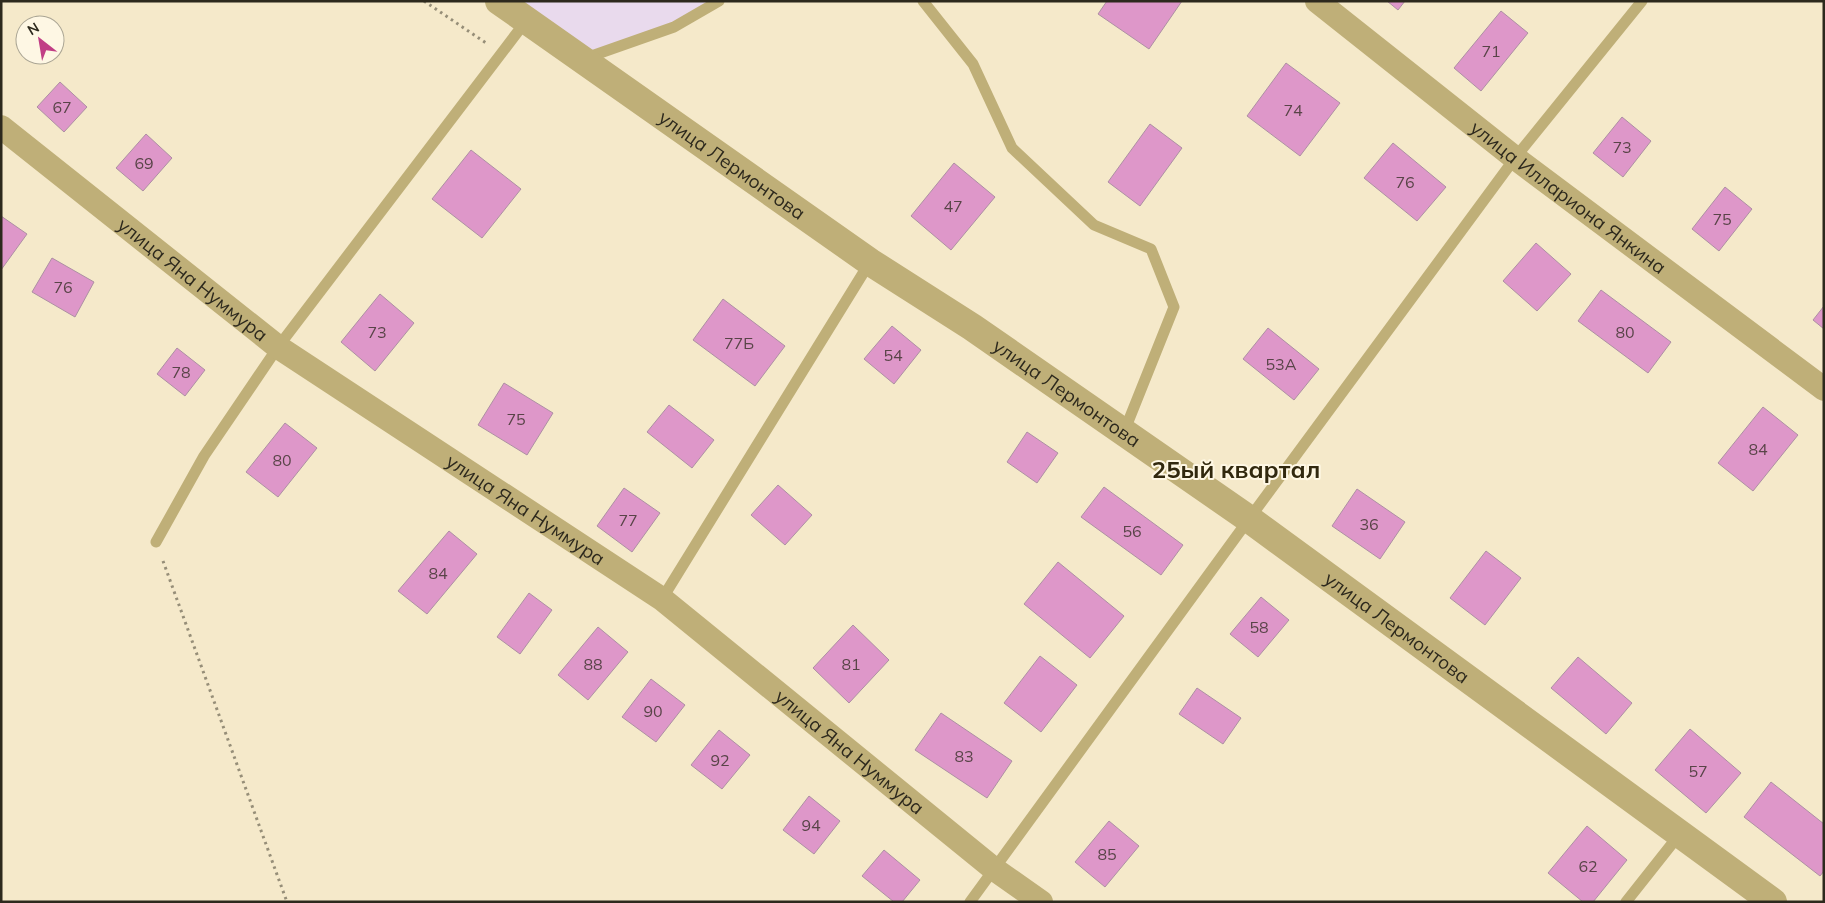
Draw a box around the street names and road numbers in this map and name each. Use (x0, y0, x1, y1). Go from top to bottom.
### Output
street label: улица Лермонтова (654, 105, 810, 225)
street label: улица Иллариона Янкина (1466, 115, 1671, 279)
street label: улица Яна Нуммура (113, 212, 273, 346)
street label: улица Лермонтова (989, 333, 1145, 452)
street label: улица Яна Нуммура (442, 449, 610, 570)
street label: улица Лермонтова (1320, 566, 1474, 688)
street label: улица Яна Нуммура (770, 684, 929, 819)

